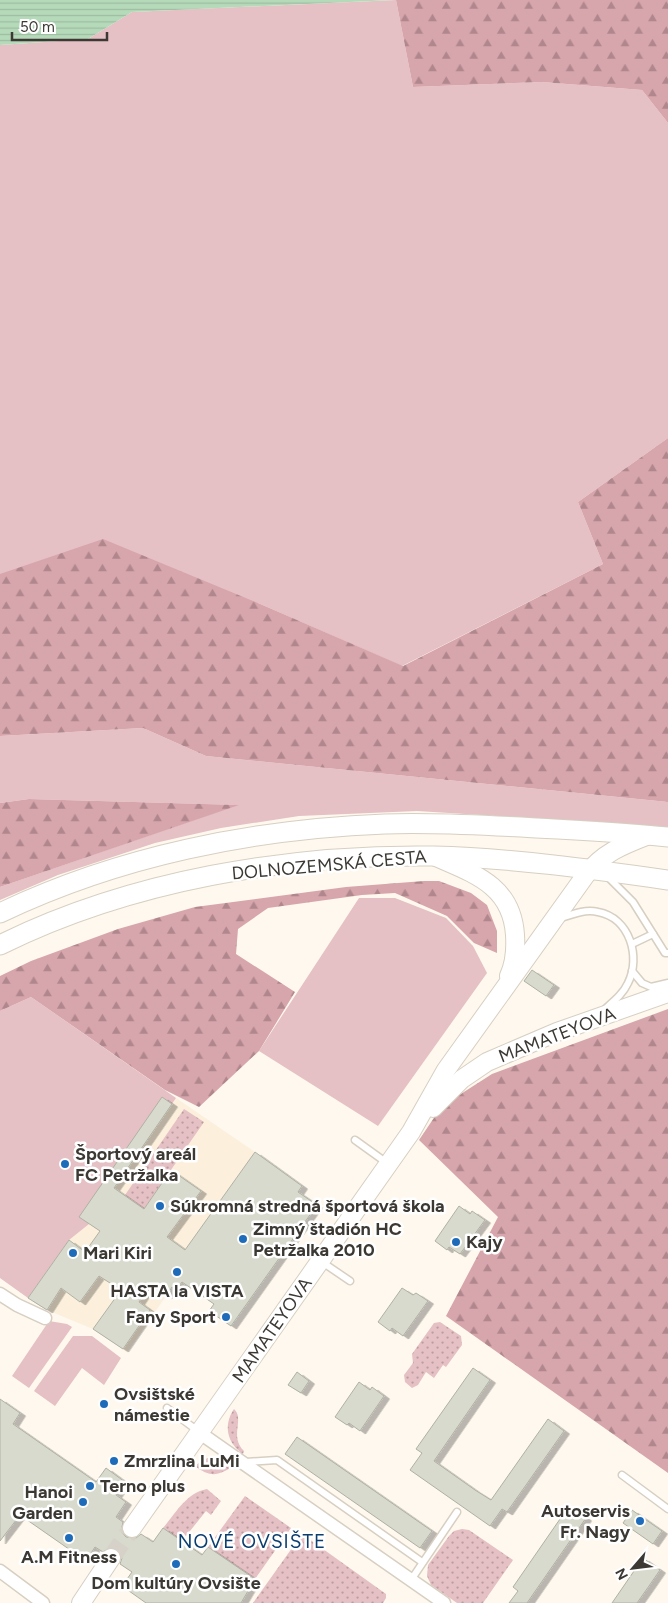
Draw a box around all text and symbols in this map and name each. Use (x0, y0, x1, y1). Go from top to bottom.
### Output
scale bar (12, 10, 108, 42)
text: 50 m (20, 18, 55, 36)
street label: DOLNOZEMSKÁ CESTA (231, 846, 427, 884)
street label: MAMATEYOVA (495, 1003, 619, 1067)
place label: Športový areál FC Petržalka (75, 1143, 196, 1186)
marker: Športový areál FC Petržalka (59, 1158, 71, 1170)
place label: Súkromná stredná športová škola (170, 1195, 445, 1217)
marker: Súkromná stredná športová škola (154, 1200, 166, 1212)
place label: Zimný štadión HC Petržalka 2010 (253, 1218, 402, 1261)
place label: Kajy (466, 1231, 503, 1253)
marker: Zimný štadión HC Petržalka 2010 (237, 1233, 249, 1245)
marker: Kajy (450, 1236, 462, 1248)
place label: Mari Kiri (83, 1242, 152, 1264)
marker: Mari Kiri (67, 1247, 79, 1259)
marker: HASTA la VISTA (171, 1266, 183, 1278)
street label: MAMATEYOVA (228, 1273, 316, 1387)
place label: HASTA la VISTA (110, 1280, 244, 1302)
place label: Fany Sport (126, 1306, 216, 1328)
marker: Fany Sport (220, 1311, 232, 1323)
place label: Ovsištské námestie (114, 1383, 195, 1426)
marker: Ovsištské námestie (98, 1398, 110, 1410)
place label: Zmrzlina LuMi (124, 1450, 240, 1472)
marker: Zmrzlina LuMi (108, 1455, 120, 1467)
place label: Terno plus (100, 1475, 186, 1497)
marker: Terno plus (84, 1480, 96, 1492)
place label: Hanoi Garden (12, 1481, 73, 1524)
marker: Hanoi Garden (77, 1496, 89, 1508)
place label: Autoservis Fr. Nagy (541, 1500, 631, 1543)
marker: Autoservis Fr. Nagy (634, 1515, 646, 1527)
district label: NOVÉ OVSIŠTE (178, 1530, 326, 1553)
marker: A.M Fitness (63, 1532, 75, 1544)
north arrow (608, 1543, 658, 1593)
place label: A.M Fitness (21, 1546, 118, 1568)
marker: Dom kultúry Ovsište (170, 1558, 182, 1570)
text: N (612, 1565, 632, 1583)
place label: Dom kultúry Ovsište (91, 1572, 261, 1594)

